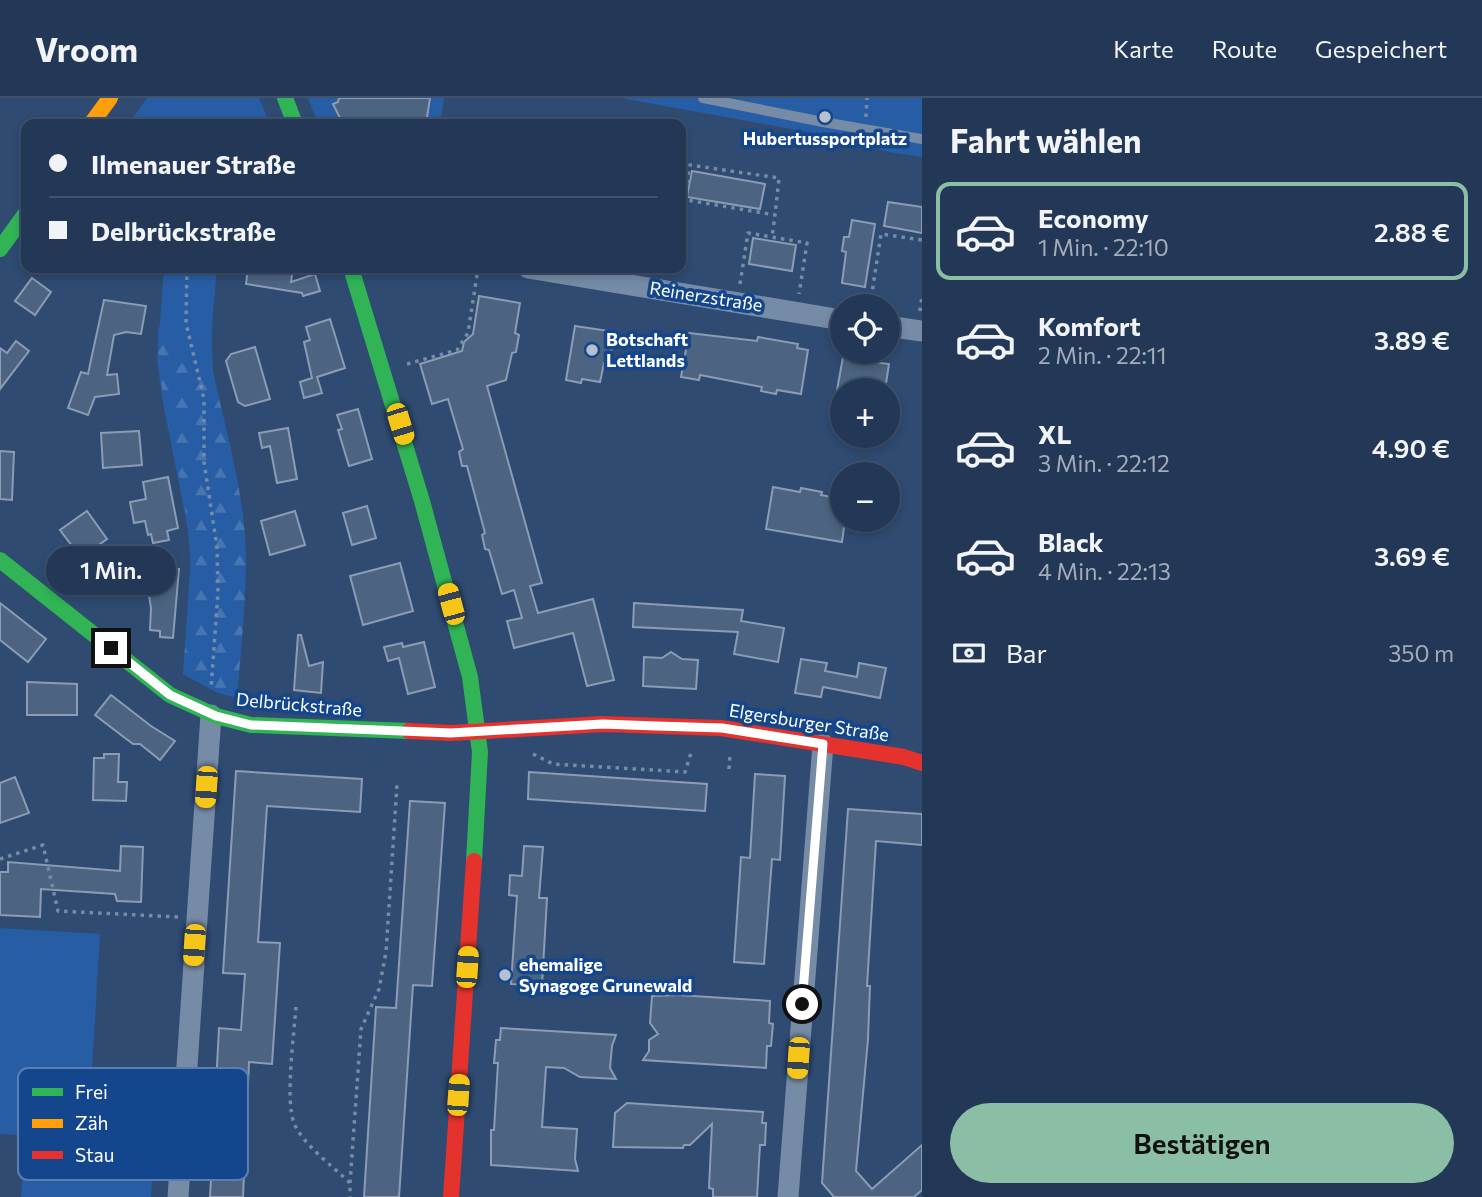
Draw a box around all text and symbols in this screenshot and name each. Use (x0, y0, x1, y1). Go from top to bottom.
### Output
text: Vroom (35, 28, 138, 69)
text: Karte (1113, 34, 1174, 63)
text: Route (1212, 34, 1277, 63)
text: Gespeichert (1315, 34, 1447, 63)
marker: Hubertussportplatz (817, 109, 833, 125)
text: Fahrt wählen (950, 120, 1142, 160)
place label: Hubertussportplatz (743, 127, 907, 149)
text: Ilmenauer Straße (91, 148, 296, 179)
icon: car (954, 200, 1017, 263)
text: Economy (1038, 202, 1149, 233)
text: Delbrückstraße (91, 215, 276, 246)
text: 2.88 € (1374, 216, 1450, 247)
text: 1 Min. · 22:10 (1038, 233, 1169, 261)
street label: Reinerzstraße (648, 276, 764, 316)
map controls (830, 294, 900, 532)
button: locate (830, 294, 900, 364)
icon: car (954, 308, 1017, 371)
text: Komfort (1038, 310, 1141, 341)
text: 3.89 € (1374, 324, 1450, 355)
place label: Botschaft Lettlands (606, 328, 689, 371)
text: 2 Min. · 22:11 (1038, 341, 1167, 369)
marker: Botschaft Lettlands (584, 342, 600, 358)
button: + (830, 378, 900, 448)
car (384, 401, 417, 447)
icon: car (954, 416, 1017, 479)
text: XL (1038, 418, 1072, 449)
text: 4.90 € (1372, 432, 1450, 463)
text: 3 Min. · 22:12 (1038, 449, 1170, 477)
button: − (830, 462, 900, 532)
icon: car (954, 524, 1017, 587)
text: Black (1038, 526, 1104, 557)
text: 3.69 € (1374, 540, 1450, 571)
callout: 1 Min. (46, 546, 176, 596)
text: 1 Min. (80, 556, 142, 584)
text: 4 Min. · 22:13 (1038, 557, 1171, 585)
car (436, 581, 467, 627)
route end (95, 632, 127, 664)
icon: cash (950, 634, 988, 672)
text: Bar (1006, 637, 1047, 668)
text: 350 m (1388, 639, 1454, 667)
street label: Delbrückstraße (235, 688, 363, 720)
street label: Elgersburger Straße (728, 699, 891, 746)
car (195, 765, 218, 809)
car (183, 923, 206, 967)
car (456, 945, 479, 989)
place label: ehemalige Synagoge Grunewald (519, 953, 692, 996)
marker: ehemalige Synagoge Grunewald (497, 967, 513, 983)
route start (786, 988, 818, 1020)
car (787, 1036, 810, 1080)
legend (18, 1068, 248, 1180)
car (447, 1073, 470, 1117)
text: Frei (75, 1080, 108, 1103)
button: Bestätigen (950, 1103, 1454, 1183)
text: Zäh (75, 1111, 109, 1134)
text: Stau (75, 1143, 114, 1166)

